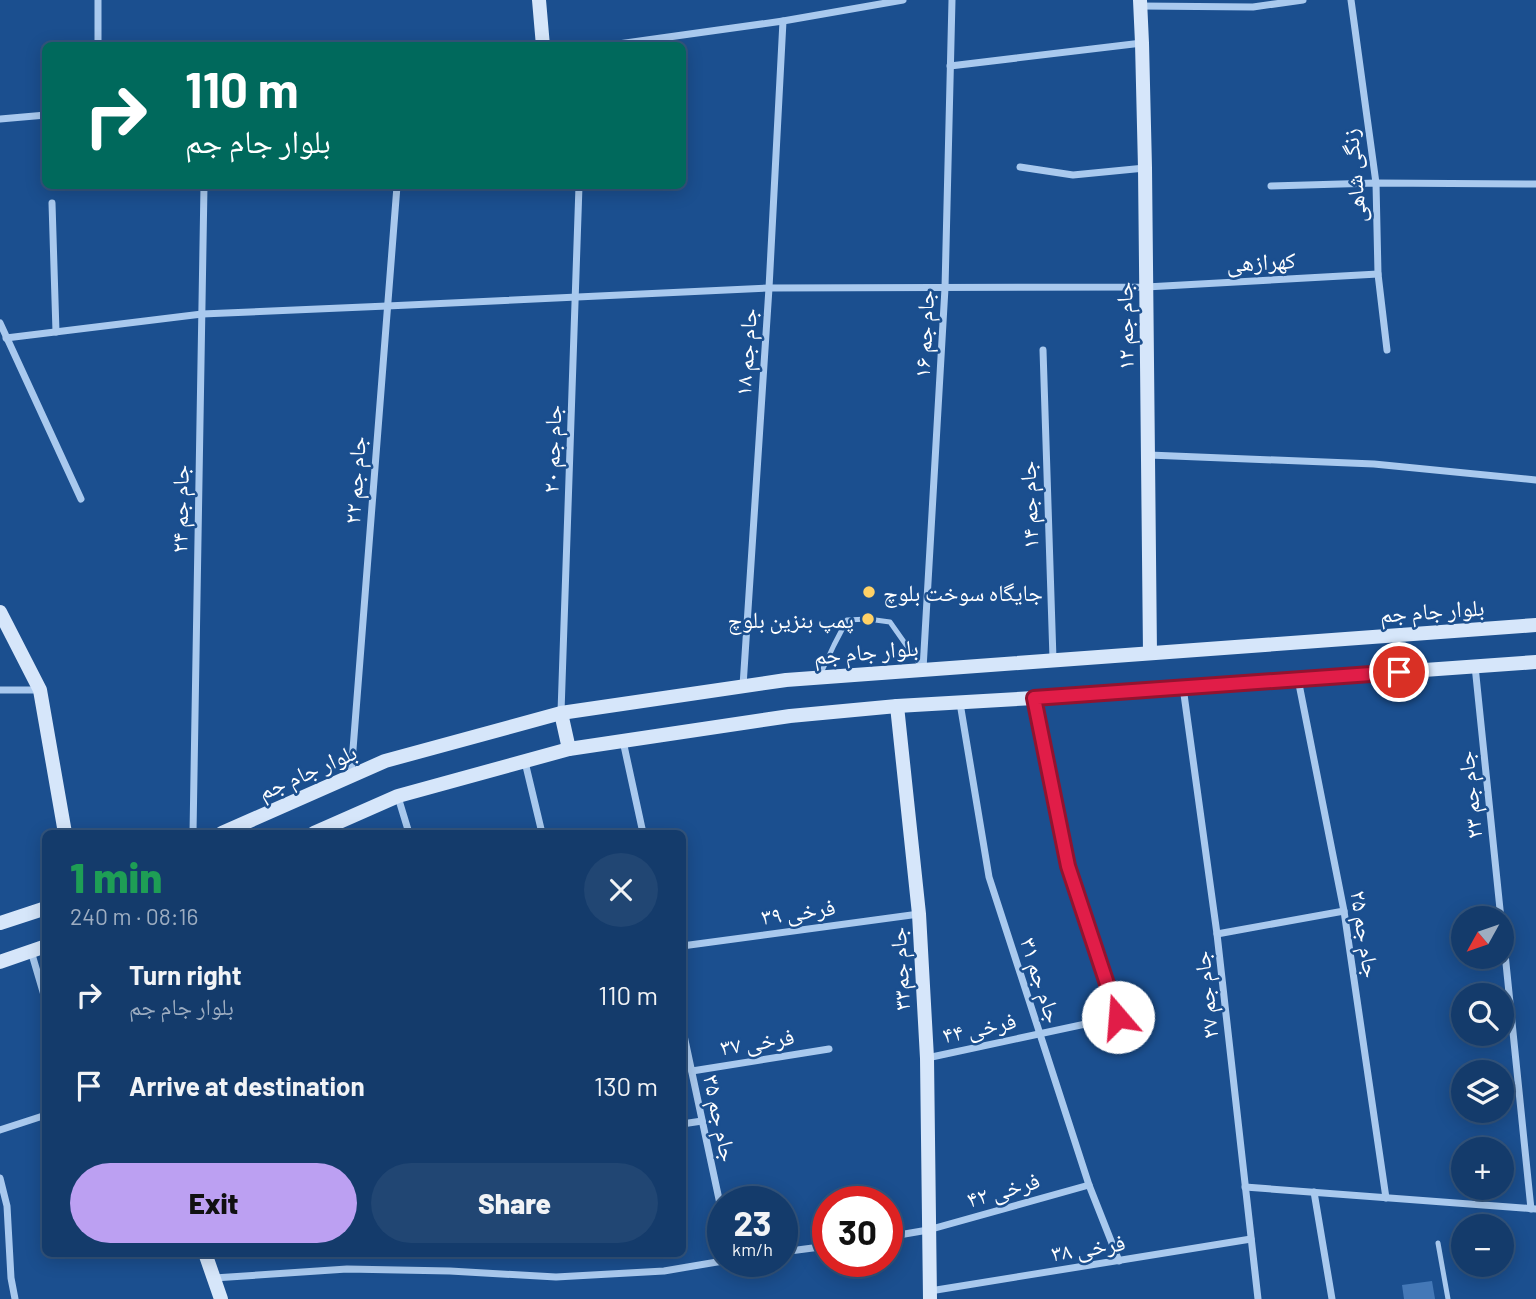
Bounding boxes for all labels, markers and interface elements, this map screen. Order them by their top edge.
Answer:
text: 110 m [185,59,299,118]
icon: right [70,70,161,161]
text: بلوار جام جم [185,121,331,159]
street label: زنگی شاهی [1335,128,1372,224]
street label: کهرازهی [1226,245,1297,278]
street label: جام جم ۱۲ [1109,282,1142,370]
street label: جام جم ۱۶ [907,289,942,379]
street label: جام جم ۱۸ [728,307,765,397]
street label: جام جم ۲۰ [535,404,570,494]
street label: جام جم ۲۲ [337,435,374,525]
street label: جام جم ۱۴ [1012,460,1047,550]
street label: جام جم ۲۴ [164,465,197,553]
place label: جایگاه سوخت بلوچ [883,578,1043,608]
marker: جایگاه سوخت بلوچ [861,584,877,600]
street label: بلوار جام جم [1379,592,1485,631]
place label: پمپ بنزین بلوچ [728,605,854,635]
marker: پمپ بنزین بلوچ [860,611,876,627]
street label: بلوار جام جم [813,632,920,673]
pin [1369,642,1429,702]
icon: arrive [1380,653,1418,691]
street label: بلوار جام جم [253,737,362,808]
street label: جام جم ۲۳ [1450,749,1491,840]
text: 1 min [70,851,162,901]
button: close [584,853,658,927]
street label: جام جم ۲۵ [1342,888,1387,980]
street label: فرخی ۳۹ [759,892,837,931]
text: 240 m · 08:16 [70,902,198,930]
north arrow [1451,906,1514,970]
map controls [1451,906,1514,1277]
street label: جام جم۳۳ [883,926,918,1012]
street label: جام جم ۳۱ [1012,934,1069,1027]
street label: جام جم ۲۷ [1186,949,1227,1040]
text: Turn right [129,959,242,990]
icon: right [70,976,108,1014]
text: 110 m [598,979,658,1010]
position arrow [1081,980,1155,1054]
button: search [1451,983,1514,1046]
text: بلوار جام جم [129,992,234,1020]
street label: فرخی ۴۴ [940,1006,1019,1049]
street label: فرخی ۳۷ [718,1021,796,1062]
button: layers [1451,1060,1514,1123]
icon: arrive [70,1067,108,1105]
text: Arrive at destination [129,1070,365,1101]
text: 130 m [594,1070,658,1101]
street label: جام جم ۳۵ [695,1072,744,1165]
button: + [1451,1137,1514,1200]
button: Exit [70,1163,357,1243]
button: Share [371,1163,658,1243]
street label: فرخی ۴۲ [963,1165,1043,1214]
speed limit sign: 30 [812,1186,903,1277]
text: 23 [733,1201,772,1243]
button: − [1451,1214,1514,1277]
street label: فرخی ۳۸ [1049,1227,1127,1268]
text: km/h [732,1238,773,1260]

